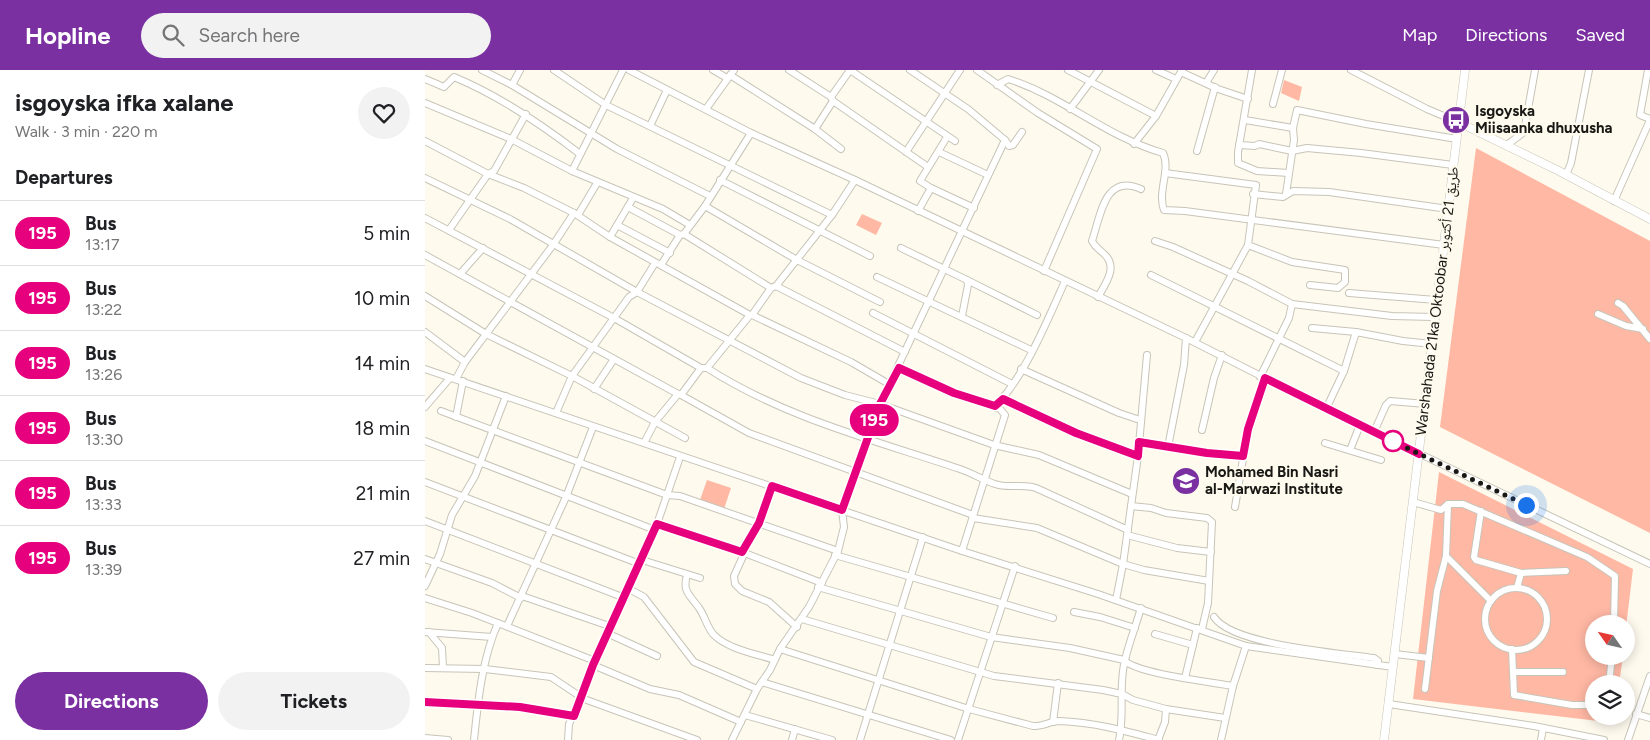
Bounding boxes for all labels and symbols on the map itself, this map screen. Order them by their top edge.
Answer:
place label: Isgoyska Miisaanka dhuxusha [1475,102,1613,137]
bus stop icon: Isgoyska Miisaanka dhuxusha [1441,105,1471,135]
street label: Warshahada 21ka Oktoobar طريق 21 أكتوبر [1412,165,1463,437]
line badge: 195 [845,404,903,436]
unlabelled marker [1382,430,1404,452]
place label: Mohamed Bin Nasri al-Marwazi Institute [1205,463,1344,498]
school or university icon: Mohamed Bin Nasri al-Marwazi Institute [1171,466,1201,496]
your location [1514,493,1539,518]
north arrow [1585,615,1635,665]

